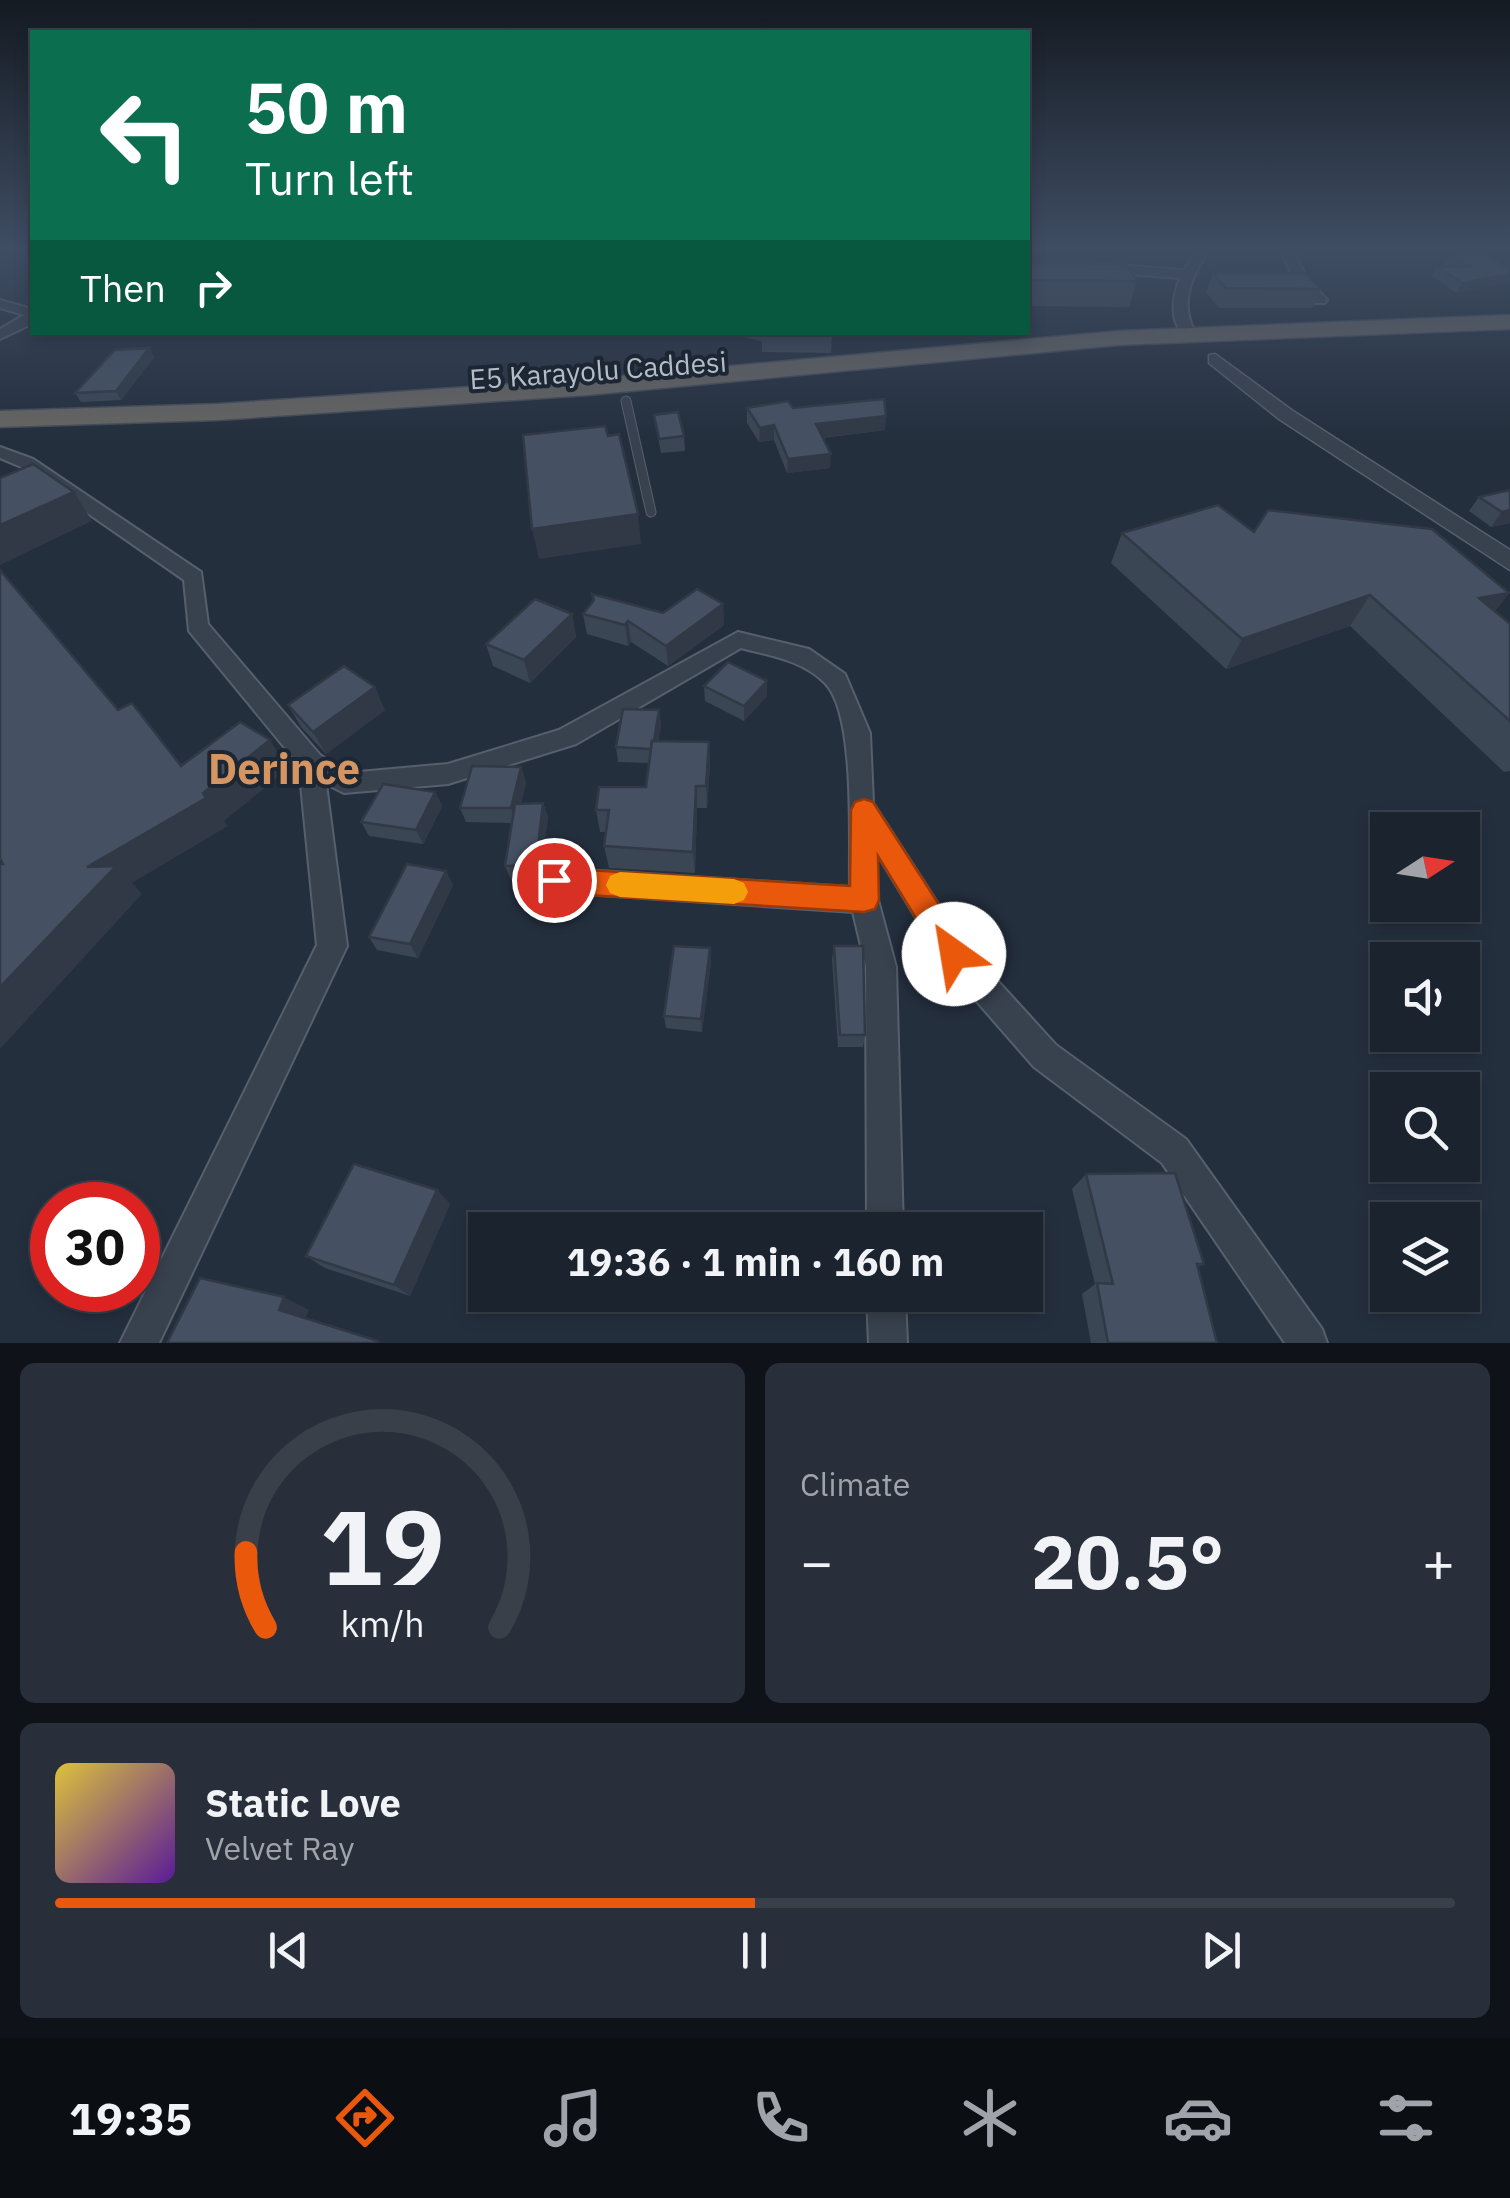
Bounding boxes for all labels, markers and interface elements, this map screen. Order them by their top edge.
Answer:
text: 50 m [245,61,408,152]
icon: left [80,70,210,200]
text: Turn left [245,149,414,207]
icon: right [186,260,241,315]
text: Then [80,263,166,312]
street label: E5 Karayolu Caddesi [468,343,728,397]
district label: Derince [208,741,360,796]
north arrow [1370,812,1480,922]
map controls [1370,812,1480,1312]
pin [512,838,597,923]
icon: arrive [527,853,582,908]
position arrow [902,902,1006,1006]
button: sound [1370,942,1480,1052]
button: search [1370,1072,1480,1182]
speed limit sign: 30 [30,1182,160,1312]
button: layers [1370,1202,1480,1312]
text: 19:36 · 1 min · 160 m [567,1237,944,1286]
text: Climate [800,1463,910,1505]
text: 19 [320,1478,445,1614]
text: 20.5° [1031,1512,1224,1610]
text: − [800,1526,833,1597]
text: + [1422,1526,1455,1597]
text: km/h [340,1600,425,1647]
text: Static Love [205,1778,401,1827]
text: Velvet Ray [205,1827,354,1869]
icon: previous [261,1923,316,1978]
icon: pause [727,1923,782,1978]
icon: next [1194,1923,1249,1978]
icon: directions [330,2083,400,2153]
icon: music [538,2083,608,2153]
icon: phone [746,2083,816,2153]
icon: climate [955,2083,1025,2153]
icon: car [1163,2083,1233,2153]
icon: filters [1371,2083,1441,2153]
text: 19:35 [69,2089,192,2147]

